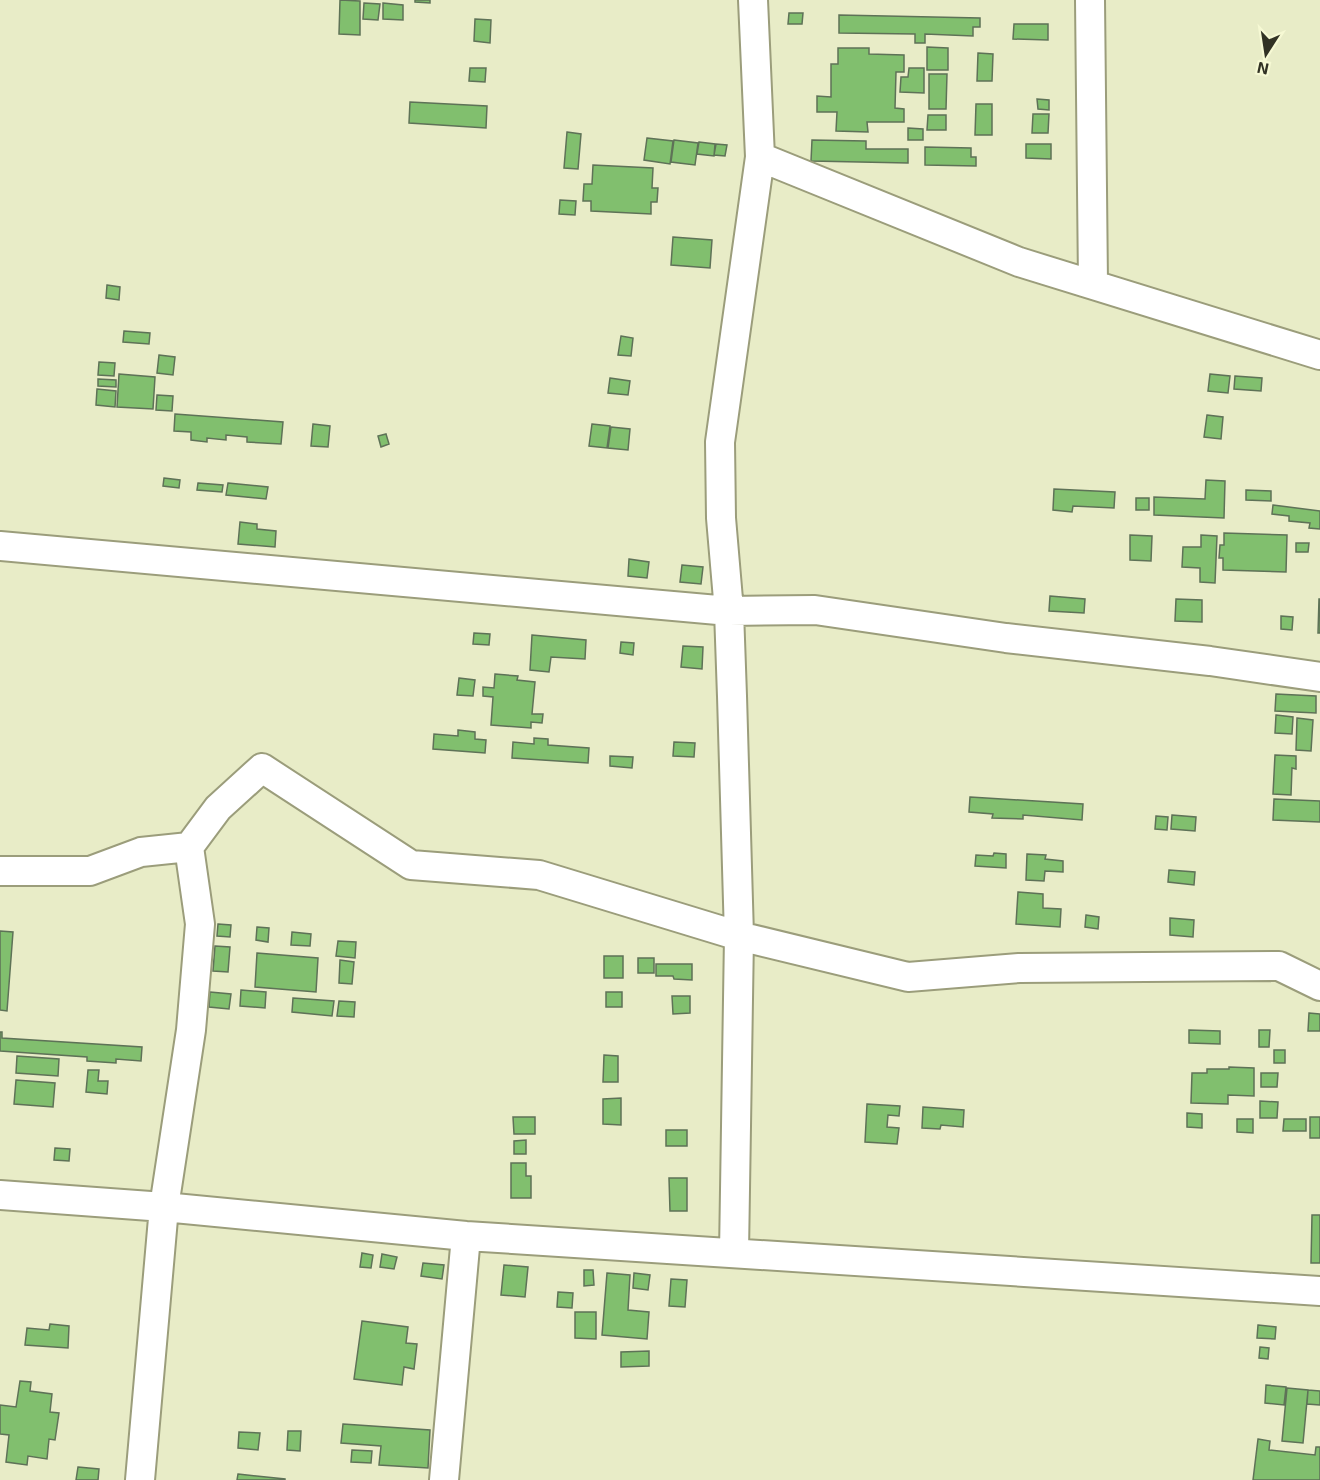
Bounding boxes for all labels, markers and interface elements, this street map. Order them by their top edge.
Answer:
north arrow [1236,24,1296,84]
text: N [1255,59,1270,80]

